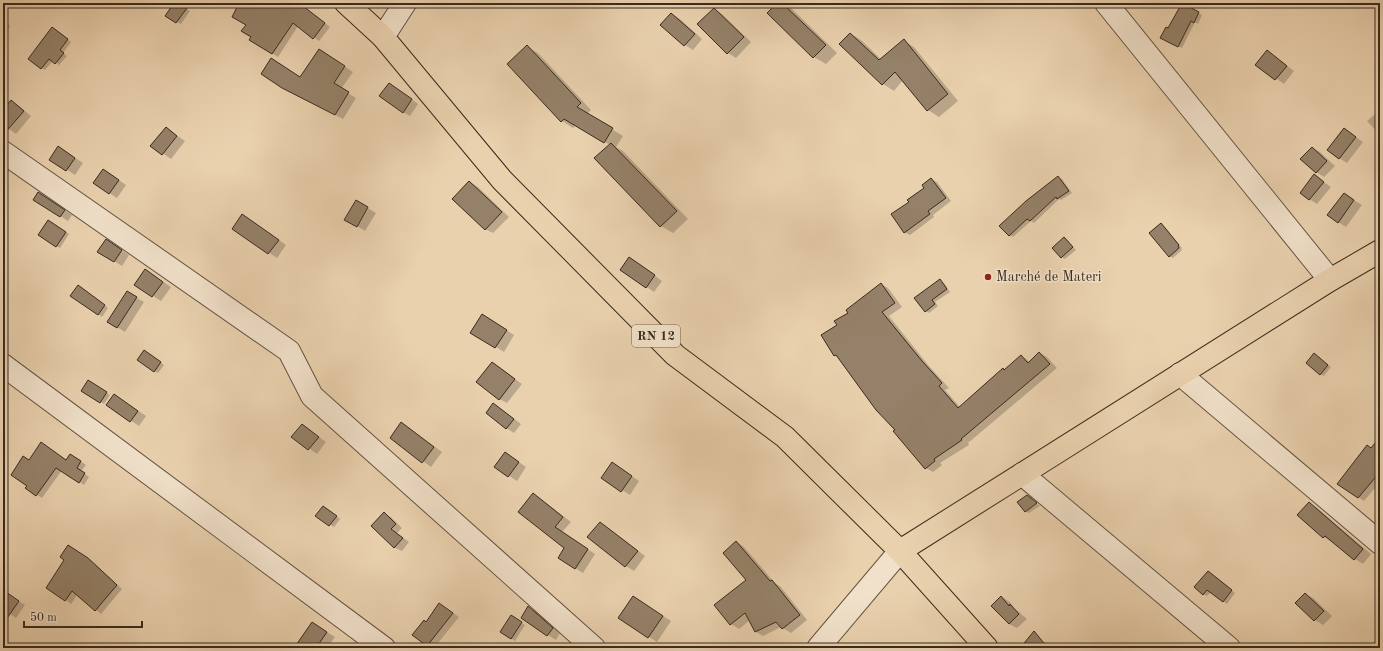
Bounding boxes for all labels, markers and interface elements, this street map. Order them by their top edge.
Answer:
place label: Marché de Materi [996,270,1102,284]
marker: Marché de Materi [983,272,993,282]
road number: RN 12 [632,325,680,347]
scale bar [24,603,142,629]
text: 50 m [30,611,57,624]

